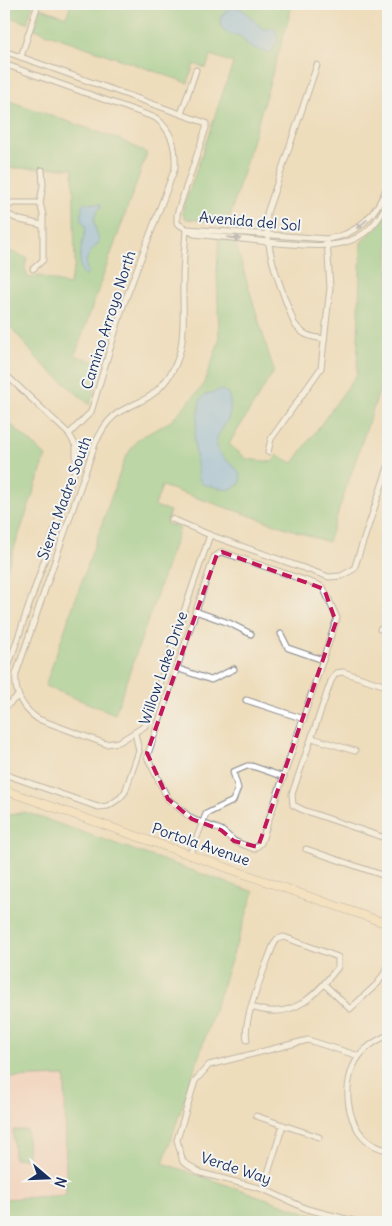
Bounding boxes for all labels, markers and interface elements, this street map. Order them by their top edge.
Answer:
street label: Avenida del Sol [198,207,302,235]
one-way arrow [356,219,369,230]
one-way arrow [226,234,242,242]
street label: Camino Arroyo North [77,248,139,392]
street label: Sierra Madre South [33,433,95,562]
street label: Willow Lake Drive [135,609,191,727]
street label: Portola Avenue [149,818,253,870]
street label: Verde Way [198,1148,274,1188]
north arrow [22,1154,72,1204]
text: N [50,1175,70,1190]

